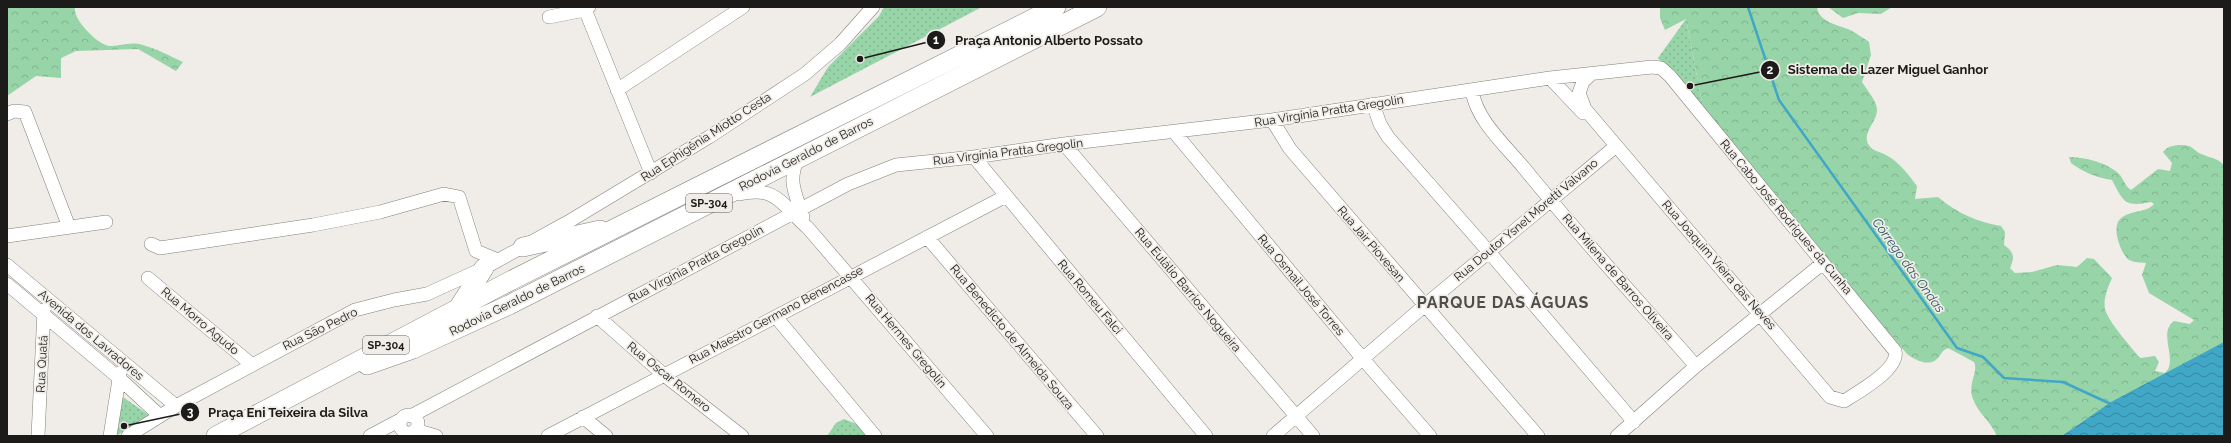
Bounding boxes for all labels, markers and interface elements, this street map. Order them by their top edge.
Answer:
callout: Praça Antonio Alberto Possato [926,28,1151,53]
text: 1 [933,33,939,47]
text: Praça Antonio Alberto Possato [955,33,1143,48]
callout: Sistema de Lazer Miguel Ganhor [1760,57,1997,82]
text: Sistema de Lazer Miguel Ganhor [1788,62,1988,77]
text: 2 [1767,63,1774,77]
street label: Rua Ephigênia Miotto Cesta [638,90,774,184]
street label: Rua Virgínia Pratta Gregolin [1253,92,1405,130]
street label: Rodovia Geraldo de Barros [737,114,875,194]
street label: Rua Virgínia Pratta Gregolin [932,136,1084,168]
street label: Rua Cabo José Rodrigues da Cunha [1717,137,1855,297]
street label: Rua Doutor Ysnel Moretti Valvano [1451,156,1601,284]
road number: SP-304 [686,194,732,212]
street label: Rua Joaquim Vieira das Neves [1659,198,1779,333]
street label: Rua Jair Piovesan [1334,203,1408,285]
street label: Rua Milena de Barros Oliveira [1559,211,1677,343]
water label: Córrego das Ondas [1869,215,1948,315]
street label: Rua Virgínia Pratta Gregolin [626,222,766,306]
street label: Rua Eulálio Barrios Nogueira [1132,225,1244,355]
street label: Rua Osmail José Torres [1255,232,1348,339]
street label: Rua Romeu Falci [1055,257,1125,337]
street label: Rodovia Geraldo de Barros [447,261,587,339]
street label: Rua Benedicto de Almeida Souza [947,262,1077,412]
street label: Rua Maestro Germano Benencasse [687,263,865,367]
street label: Rua Morro Agudo [158,284,242,358]
street label: Avenida dos Lavradores [36,287,147,383]
street label: Rua Hermes Gregolin [863,291,949,391]
district label: PARQUE DAS ÁGUAS [1417,292,1589,312]
street label: Rua São Pedro [280,305,360,353]
street label: Rua Quatá [34,335,50,393]
road number: SP-304 [363,336,409,354]
street label: Rua Oscar Romero [624,339,714,415]
callout: Praça Eni Teixeira da Silva [180,400,376,425]
text: 3 [187,405,194,419]
text: Praça Eni Teixeira da Silva [208,405,368,420]

